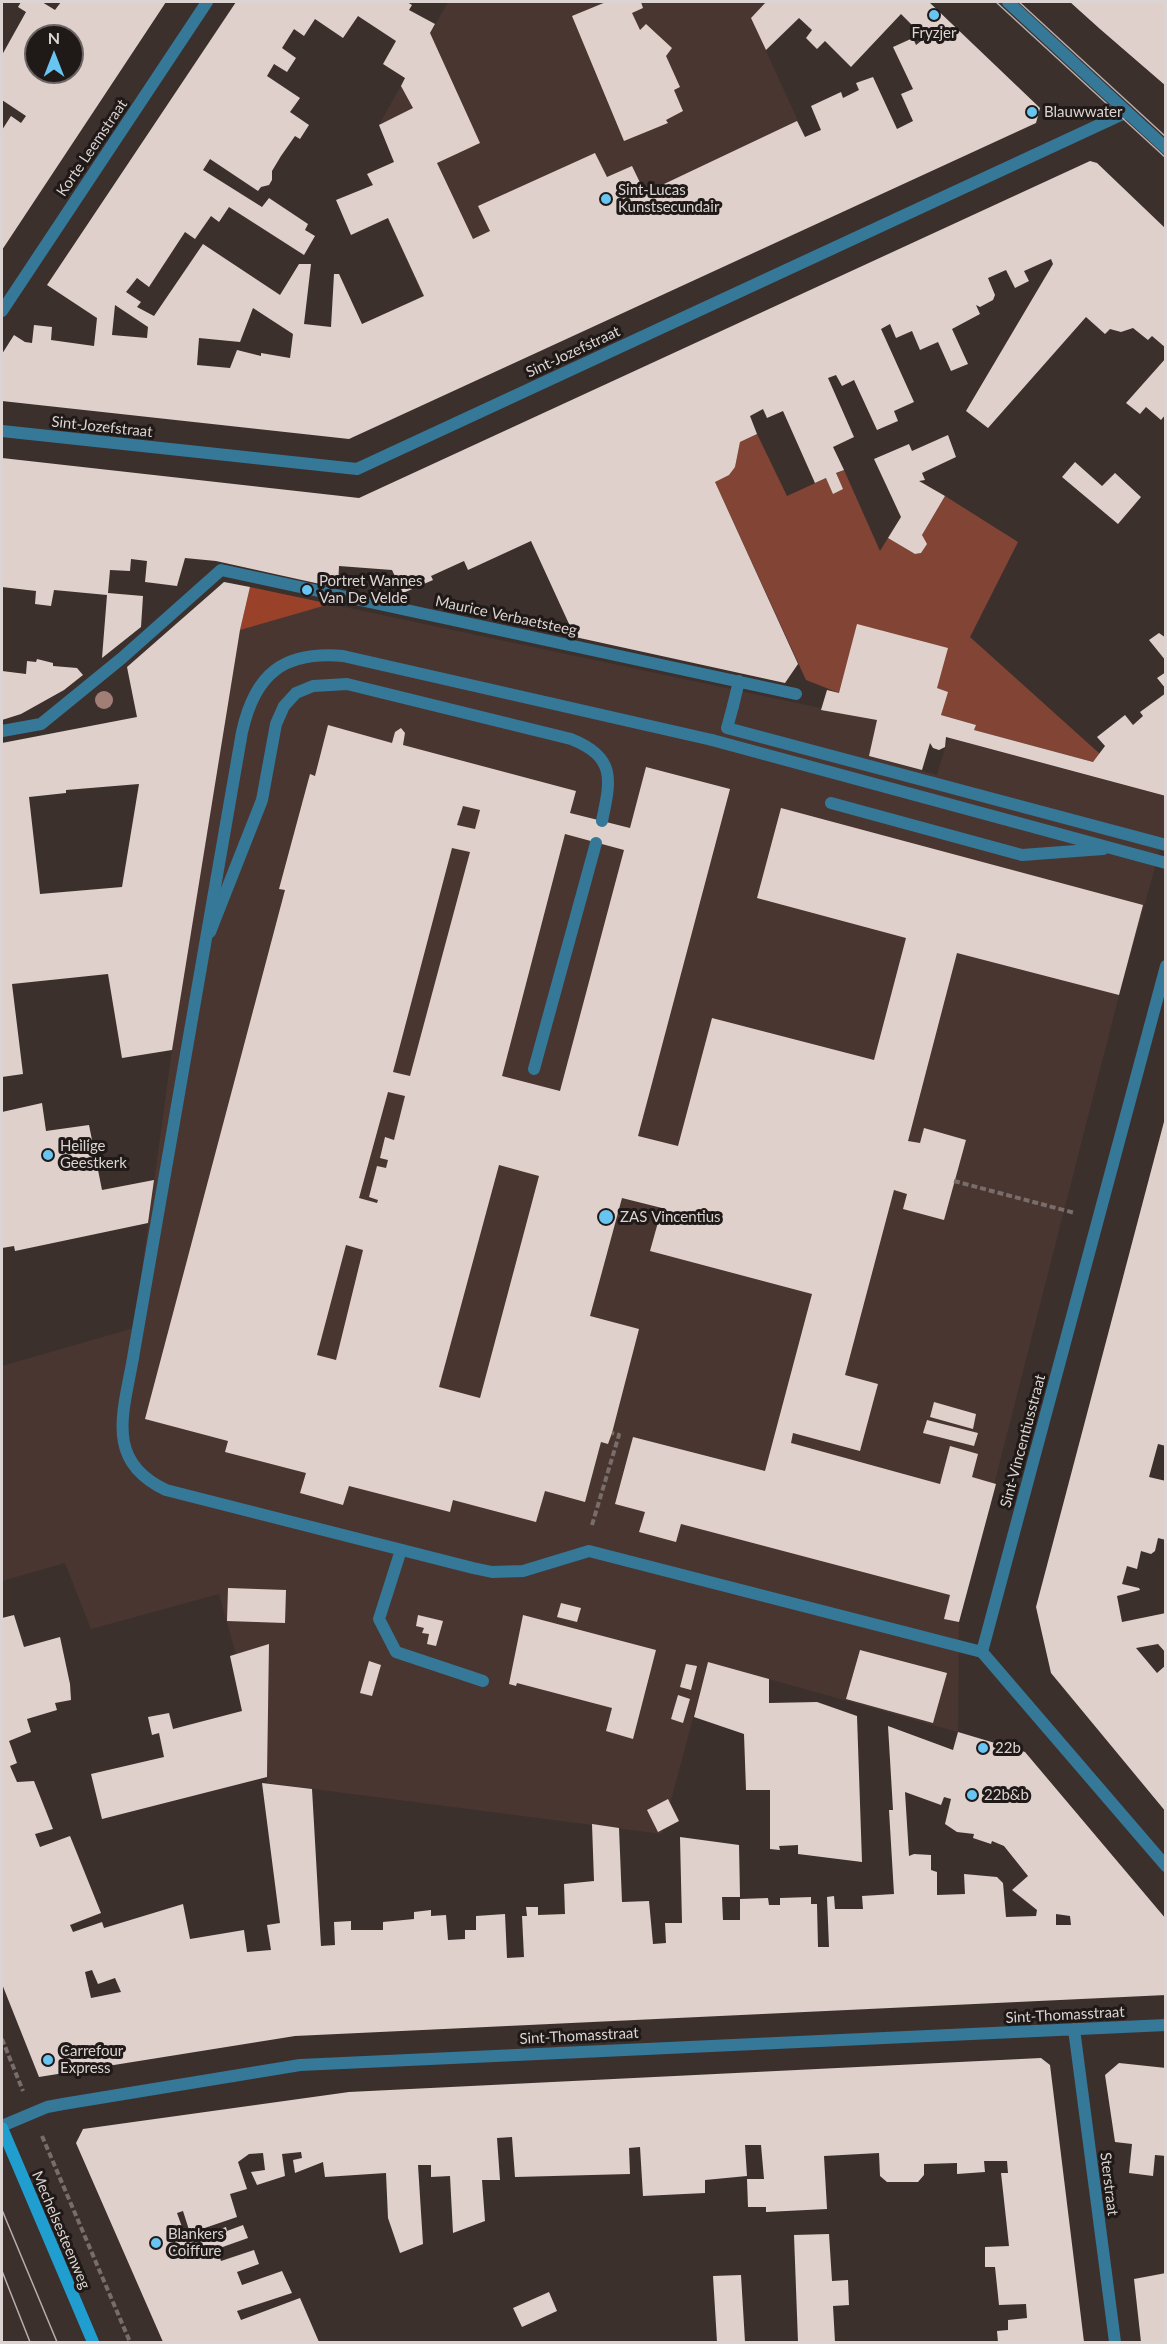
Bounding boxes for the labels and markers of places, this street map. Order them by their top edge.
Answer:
marker: Fryzjer [927,8,941,22]
place label: Fryzjer [912,24,956,42]
place label: Blauwwater [1044,103,1122,121]
marker: Blauwwater [1025,105,1039,119]
place label: Sint-Lucas Kunstsecundair [618,181,719,216]
marker: Sint-Lucas Kunstsecundair [599,192,613,206]
place label: Portret Wannes Van De Velde [319,572,422,607]
marker: Portret Wannes Van De Velde [300,583,314,597]
place label: Heilige Geestkerk [60,1137,127,1172]
marker: Heilige Geestkerk [41,1148,55,1162]
marker: ZAS Vincentius [597,1208,615,1226]
place label: ZAS Vincentius [620,1208,721,1226]
place label: 22b [995,1739,1021,1757]
marker: 22b [976,1741,990,1755]
place label: 22b&b [984,1786,1029,1804]
marker: 22b&b [965,1788,979,1802]
place label: Carrefour Express [60,2042,123,2077]
marker: Carrefour Express [41,2053,55,2067]
place label: Blankers Coiffure [168,2225,224,2260]
marker: Blankers Coiffure [149,2236,163,2250]

